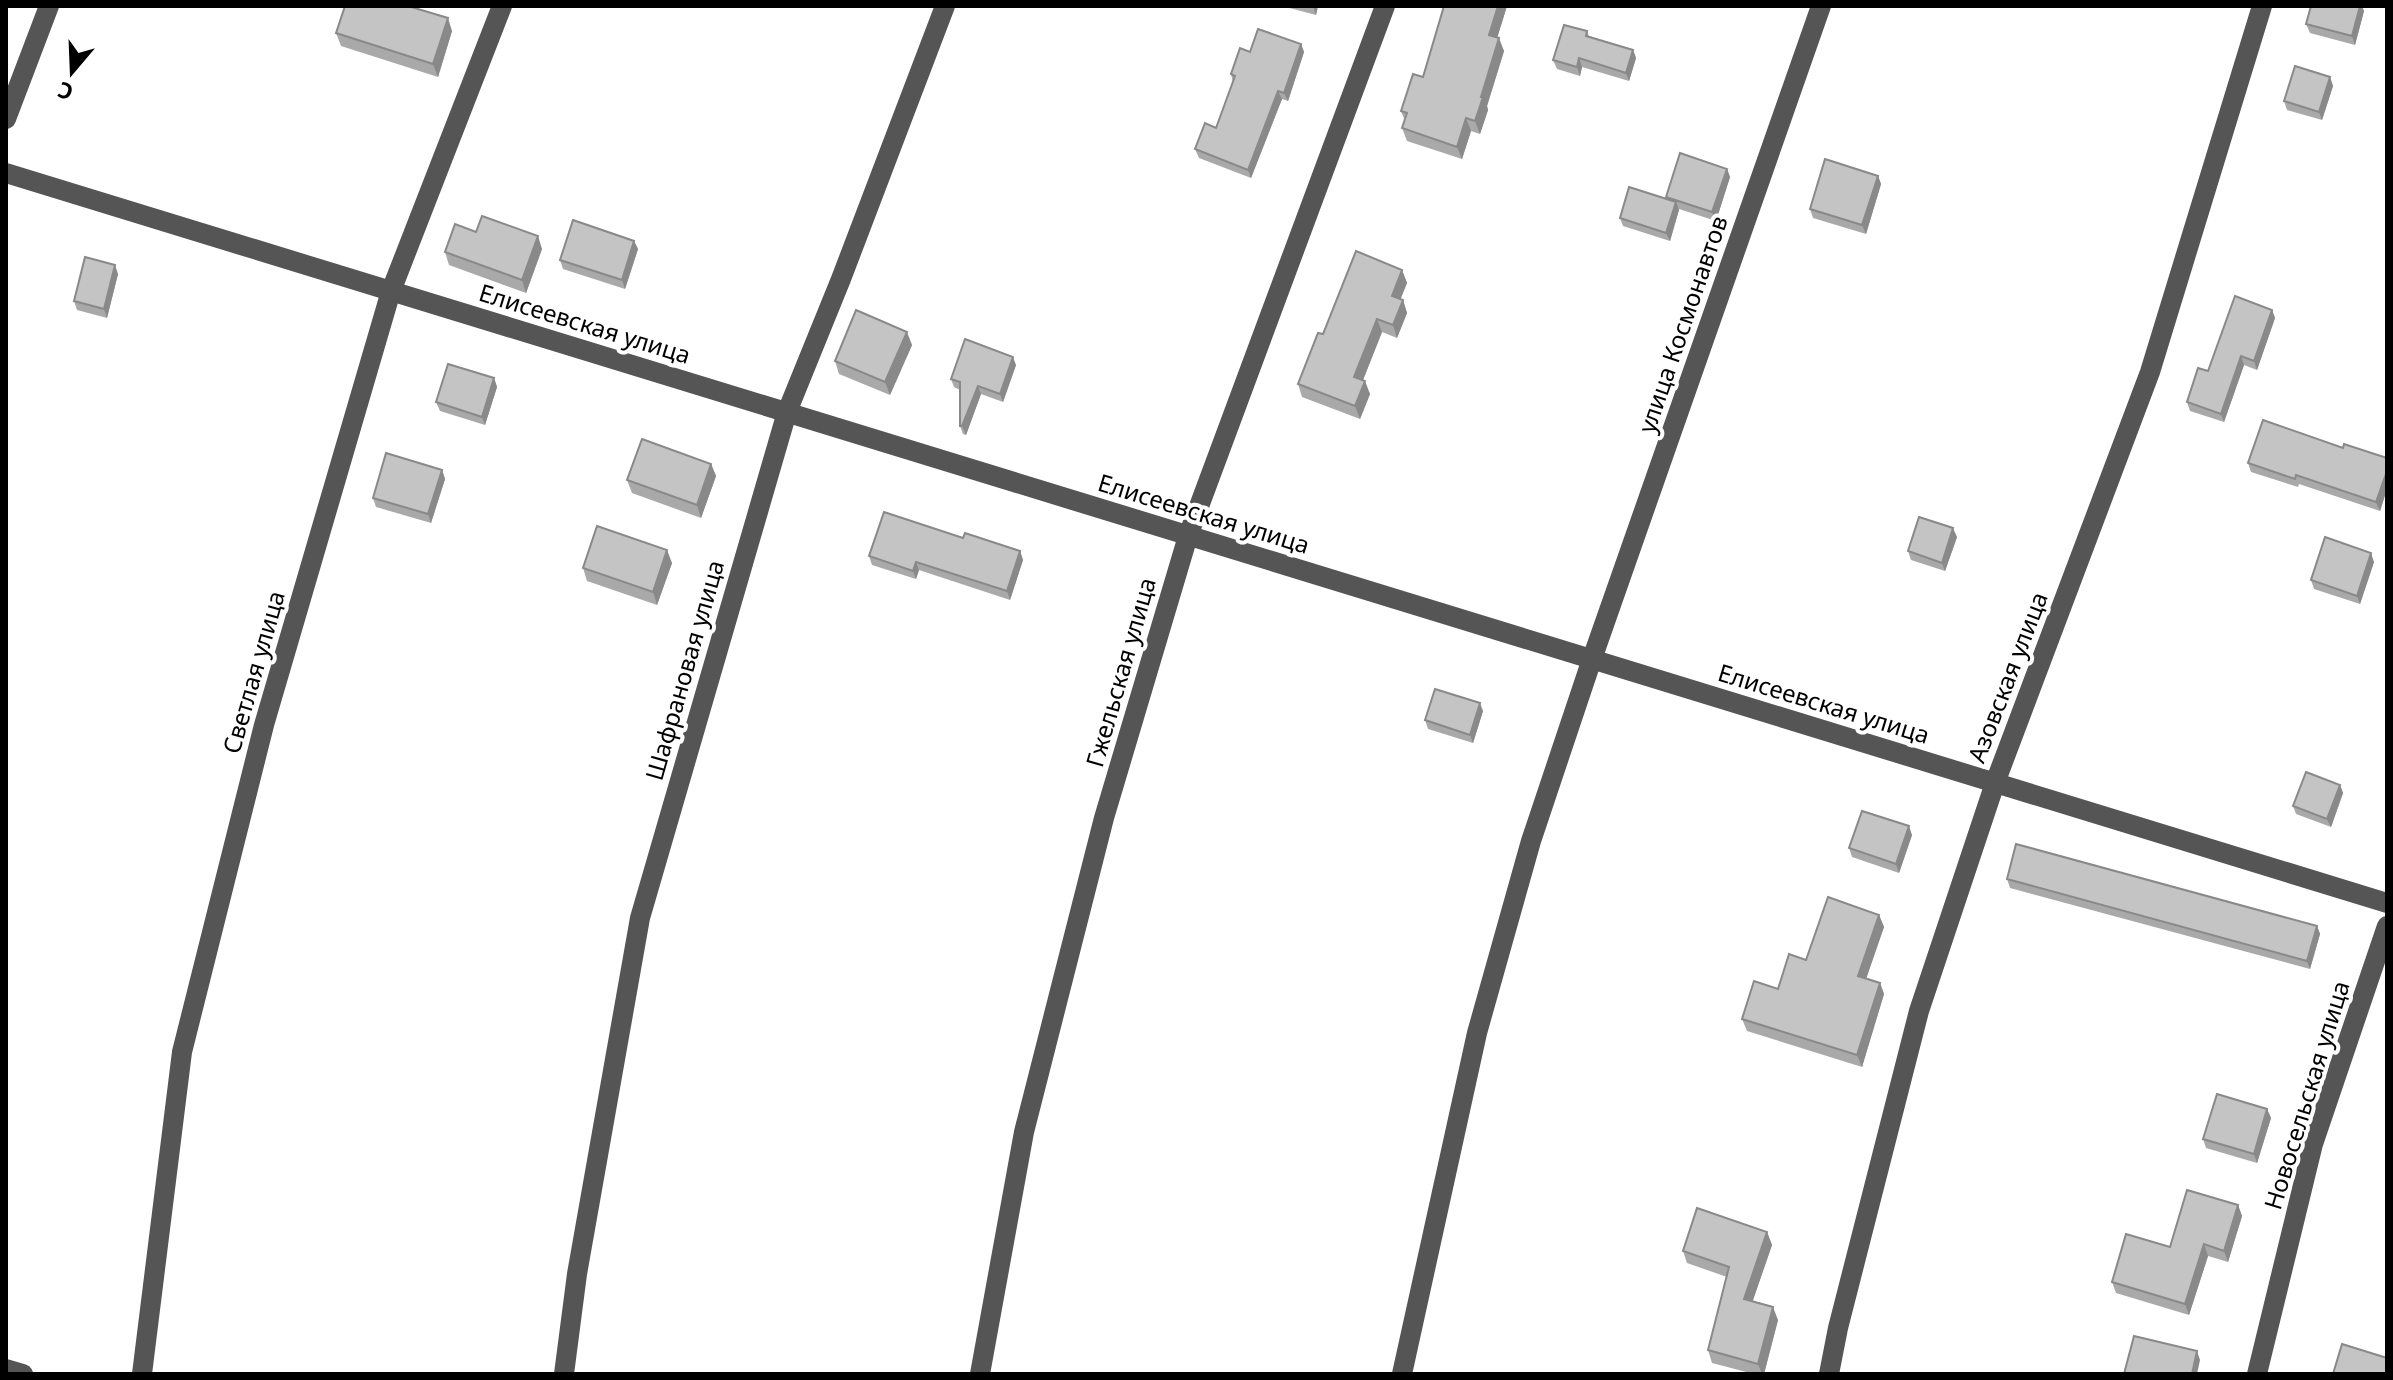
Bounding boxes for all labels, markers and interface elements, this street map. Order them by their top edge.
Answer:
north arrow [32,32,112,112]
text: С [54,75,77,108]
street label: улица Космонавтов [1629,211,1735,437]
street label: Елисеевская улица [475,275,695,371]
street label: Елисеевская улица [1094,465,1314,561]
street label: Шафрановая улица [637,556,731,784]
street label: Гжельская улица [1077,573,1163,771]
street label: Светлая улица [214,587,292,757]
street label: Азовская улица [1959,587,2055,767]
street label: Елисеевская улица [1714,655,1934,751]
street label: Новосельская улица [2256,977,2356,1213]

